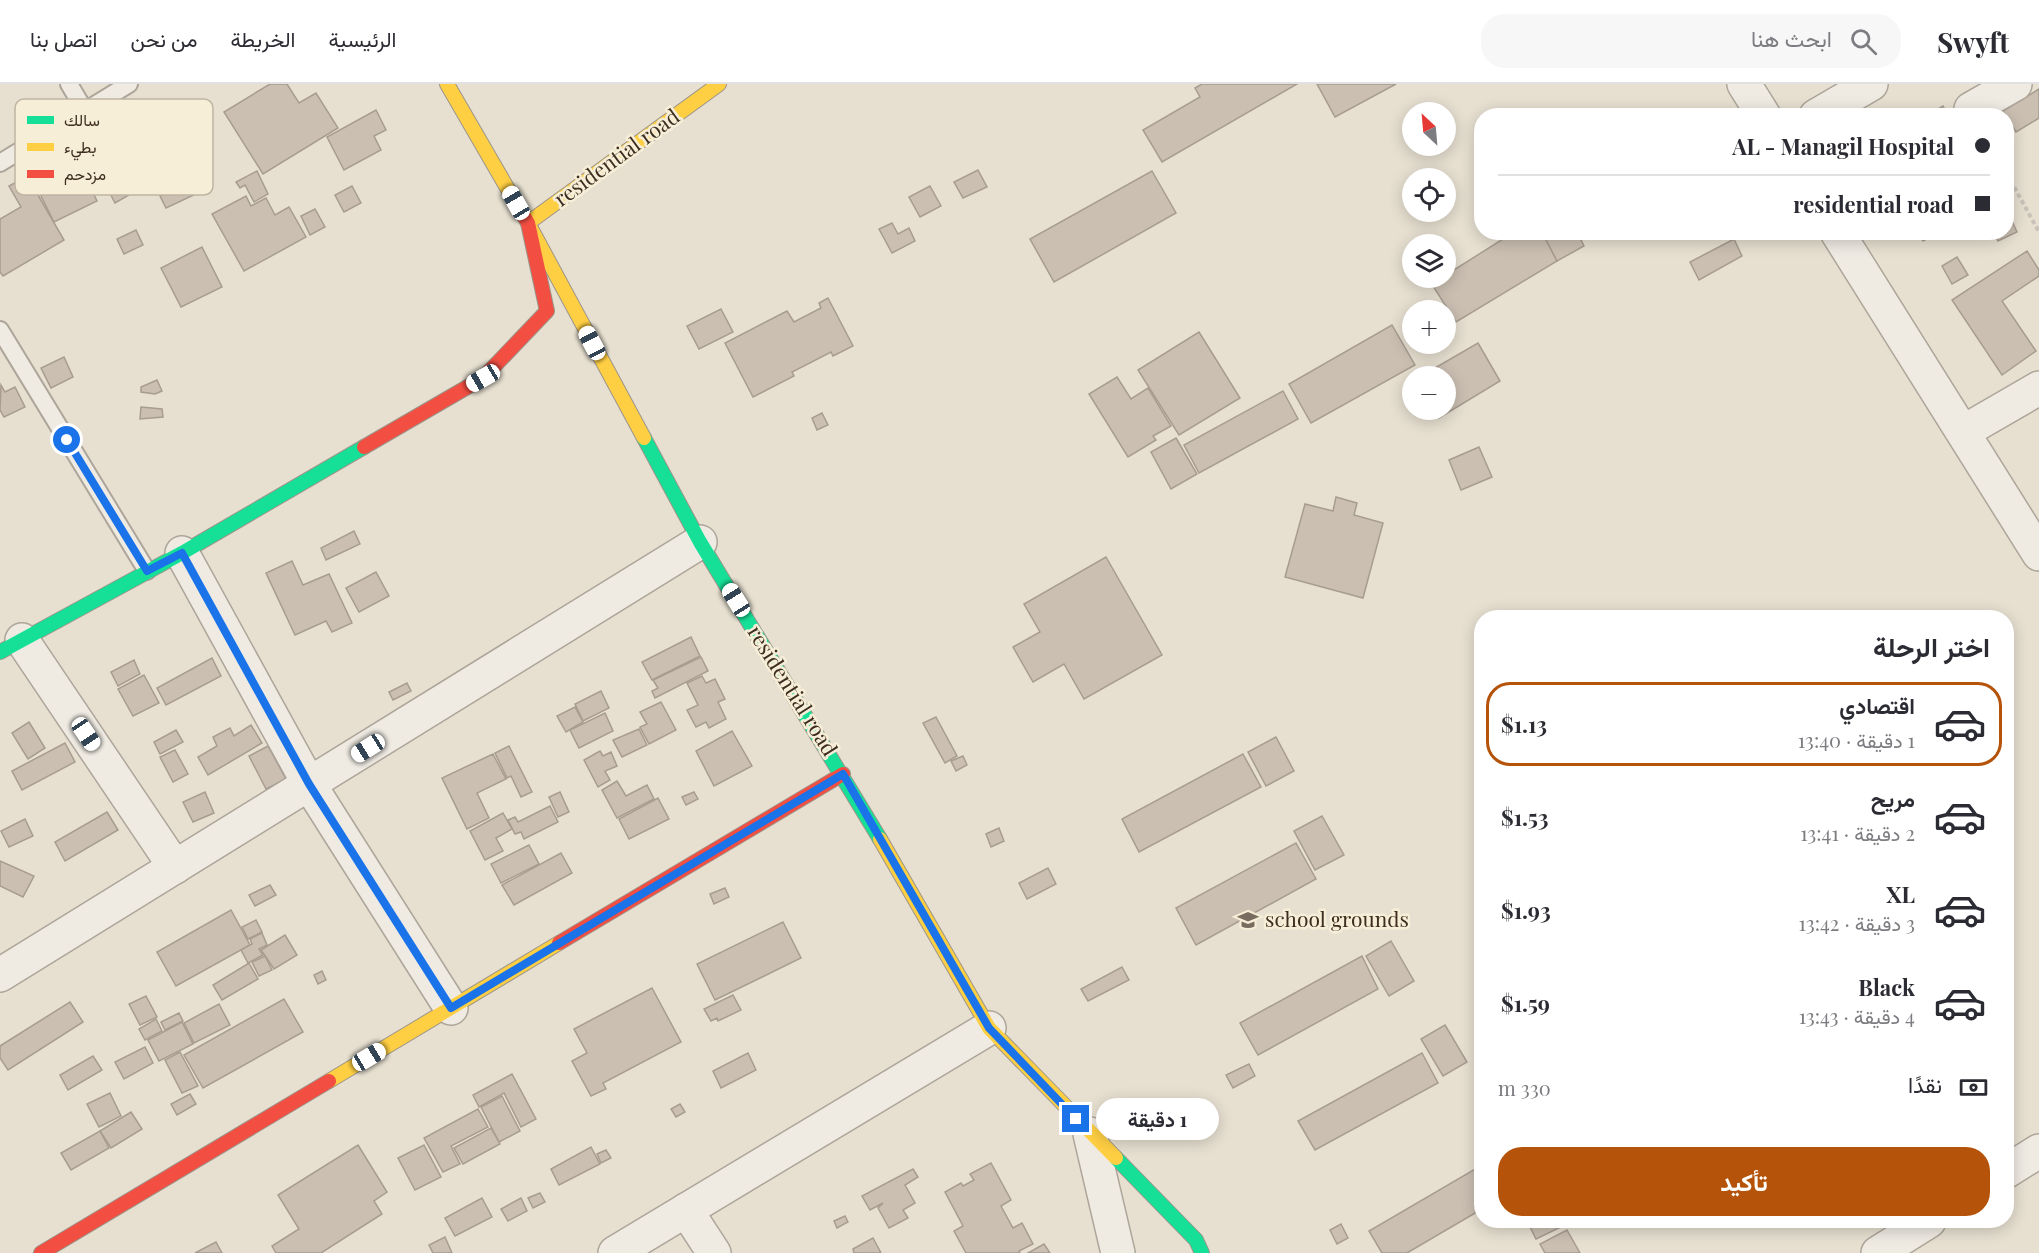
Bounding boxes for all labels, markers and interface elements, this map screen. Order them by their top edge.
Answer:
search box [1481,14,1901,68]
text: ابحث هنا [1751,23,1832,53]
text: Swyft [1937,23,2009,60]
text: اتصل بنا [30,24,97,52]
text: من نحن [130,24,197,52]
text: الخريطة [230,24,295,52]
text: الرئيسية [328,24,396,52]
icon: search [1847,25,1880,58]
legend [15,99,213,195]
street label: residential road [547,101,684,211]
north arrow [1402,102,1456,156]
map controls [1402,102,1456,420]
text: سالك [64,109,100,130]
text: AL - Managil Hospital [1732,131,1954,161]
text: بطيء [64,136,96,161]
text: مزدحم [64,163,106,185]
button: locate [1402,168,1456,222]
car [499,183,533,223]
text: residential road [1793,189,1954,219]
button: layers [1402,234,1456,288]
button: + [1402,300,1456,354]
car [576,323,608,363]
car [463,361,503,395]
button: − [1402,366,1456,420]
route start [53,426,80,453]
car [719,580,753,620]
street label: residential road [742,619,845,760]
text: اختر الرحلة [1873,628,1990,664]
text: اقتصادي [1839,690,1915,720]
icon: car [1933,697,1987,751]
text: $1.13 [1501,709,1547,739]
car [68,714,104,754]
text: 1 دقيقة · 13:40 [1798,726,1915,753]
car [348,731,388,765]
text: مريح [1871,783,1915,813]
icon: car [1933,790,1987,844]
text: $1.53 [1501,802,1549,832]
text: 2 دقيقة · 13:41 [1800,819,1915,846]
text: XL [1886,879,1915,909]
icon: car [1933,883,1987,937]
text: $1.93 [1501,895,1551,925]
place label: school grounds [1265,904,1409,932]
school or university icon: school grounds [1236,908,1260,932]
text: 3 دقيقة · 13:42 [1799,909,1915,936]
text: Black [1858,972,1915,1002]
icon: car [1933,976,1987,1030]
text: $1.59 [1501,988,1550,1018]
text: 4 دقيقة · 13:43 [1799,1002,1915,1029]
car [349,1040,389,1074]
text: نقدًا [1908,1069,1942,1099]
icon: cash [1957,1071,1990,1104]
text: 330 m [1498,1074,1551,1101]
callout: 1 دقيقة [1097,1098,1220,1140]
route end [1062,1105,1089,1132]
text: 1 دقيقة [1128,1105,1187,1132]
button: تأكيد [1498,1147,1990,1216]

